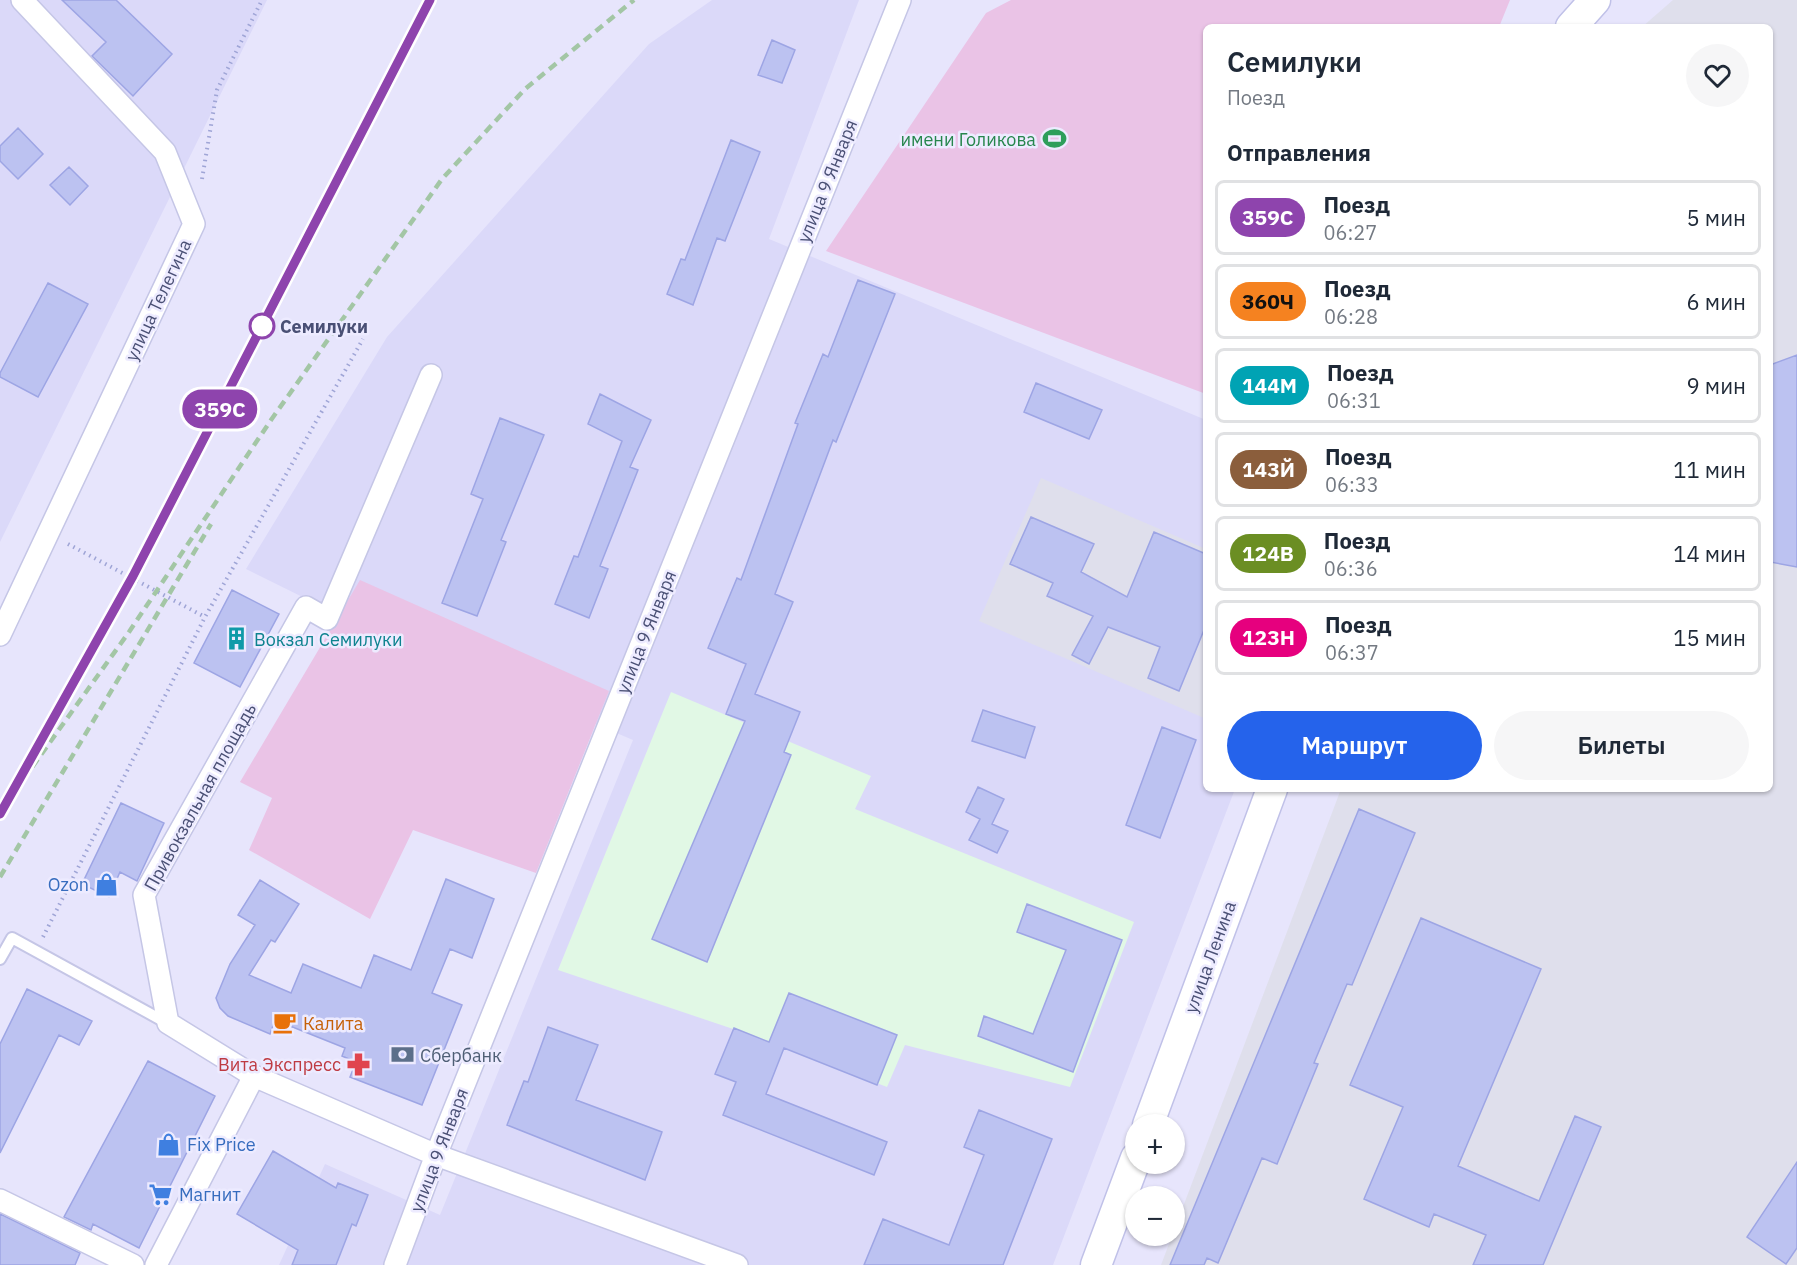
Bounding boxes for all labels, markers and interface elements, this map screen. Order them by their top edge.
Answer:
text: Семилуки [1227,43,1362,80]
button: heart [1686,44,1749,107]
text: Поезд [1227,84,1285,111]
street label: улица 9 Января [792,116,862,246]
sports icon: имени Голикова [1041,126,1067,152]
place label: имени Голикова [900,128,1036,151]
text: Отправления [1227,138,1371,167]
text: Поезд [1323,190,1390,219]
text: 359С [1242,203,1293,231]
text: 5 мин [1686,203,1746,232]
text: 06:27 [1323,219,1377,246]
street label: улица Телегина [120,235,196,365]
text: Поезд [1324,274,1391,303]
text: 360Ч [1242,287,1294,315]
text: 6 мин [1686,287,1746,316]
text: 06:28 [1324,303,1378,330]
marker: Семилуки [249,313,275,339]
place label: Семилуки [280,315,368,338]
text: Поезд [1327,358,1394,387]
text: 144М [1242,371,1297,399]
text: 9 мин [1686,371,1746,400]
text: 06:31 [1327,387,1381,414]
line badge: 359С [178,390,262,428]
text: 359С [194,395,246,423]
text: Поезд [1325,442,1392,471]
text: 143Й [1242,455,1295,483]
text: 11 мин [1673,455,1746,484]
text: 06:33 [1325,471,1379,498]
text: Поезд [1324,526,1390,555]
text: 124В [1242,539,1294,567]
text: 14 мин [1673,539,1746,568]
text: 06:36 [1324,555,1378,582]
street label: улица 9 Января [611,567,681,697]
text: Поезд [1325,610,1392,639]
text: 123Н [1242,623,1295,651]
text: 15 мин [1673,623,1746,652]
building icon: Вокзал Семилуки [223,626,249,652]
place label: Вокзал Семилуки [254,628,403,651]
text: 06:37 [1325,639,1379,666]
street label: Привокзальная площадь [139,699,261,895]
button: Маршрут [1227,711,1482,780]
button: Билеты [1494,711,1749,780]
shop icon: Ozon [94,871,120,897]
place label: Ozon [48,873,89,896]
street label: улица Ленина [1179,897,1241,1016]
cafe icon: Калита [272,1010,298,1036]
place label: Калита [303,1012,364,1035]
bank icon: Сбербанк [389,1042,415,1068]
place label: Сбербанк [420,1044,502,1067]
pharmacy icon: Вита Экспресс [346,1051,372,1077]
place label: Вита Экспресс [218,1053,341,1076]
street label: улица 9 Января [405,1085,473,1215]
map controls [1125,1114,1185,1246]
button: + [1125,1114,1185,1174]
shop icon: Fix Price [156,1131,182,1157]
place label: Fix Price [187,1133,256,1156]
supermarket icon: Магнит [148,1181,174,1207]
place label: Магнит [179,1183,241,1206]
button: − [1125,1186,1185,1246]

